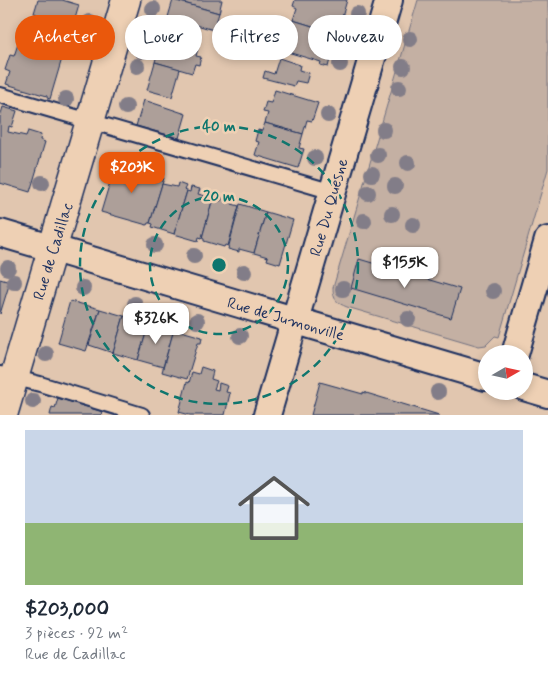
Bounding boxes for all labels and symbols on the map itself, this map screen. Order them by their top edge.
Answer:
text: 40 m [202,117,236,137]
pin: $203K [97,152,167,194]
street label: Rue Du Quesne [305,155,354,259]
text: 20 m [203,187,235,207]
street label: Rue de Cadillac [29,200,78,303]
pin: $155K [370,246,440,289]
centre of rings [210,256,228,274]
street label: Rue de Jumonville [225,293,347,346]
pin: $326K [121,302,191,345]
north arrow [478,345,532,400]

